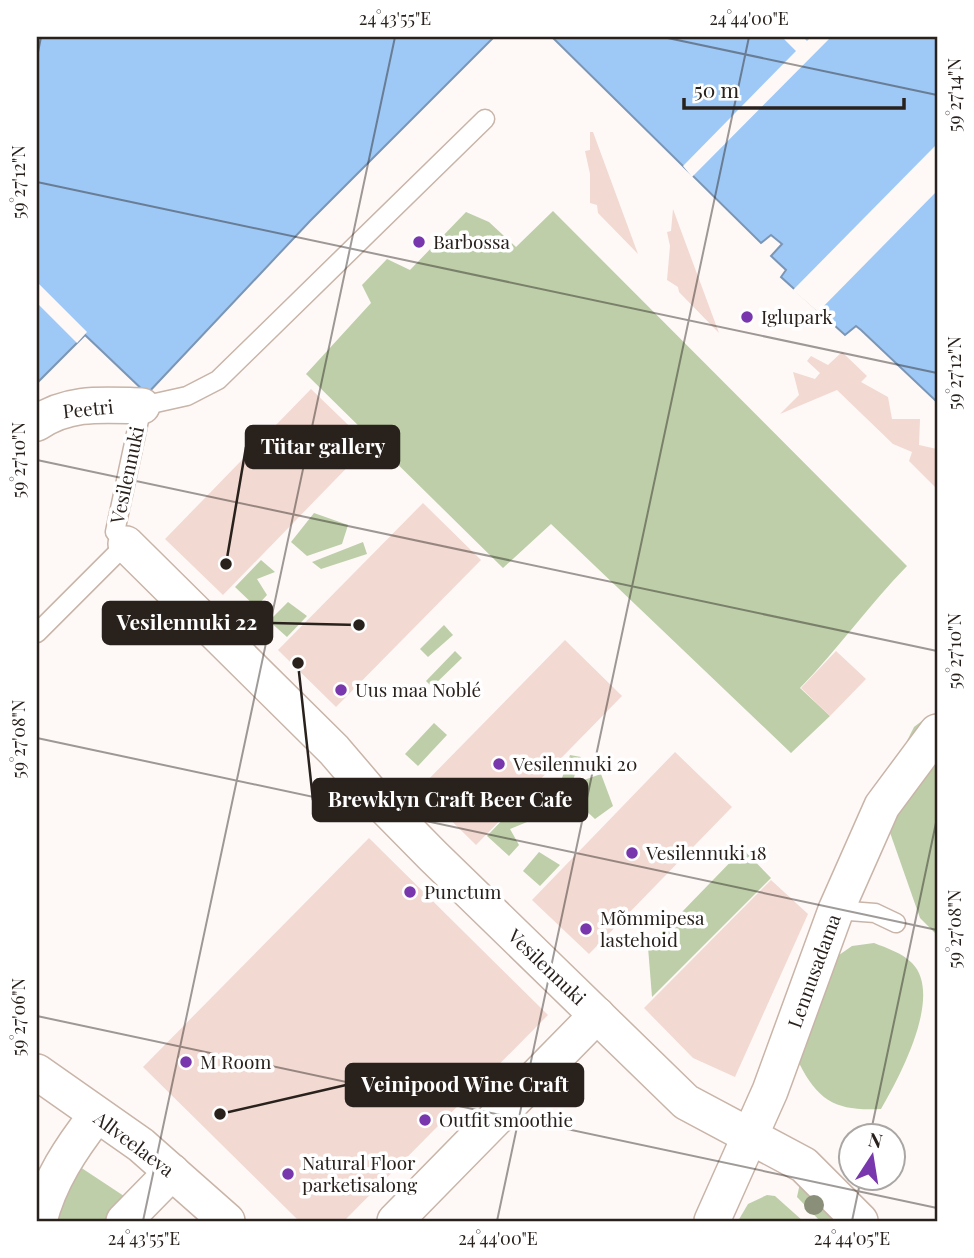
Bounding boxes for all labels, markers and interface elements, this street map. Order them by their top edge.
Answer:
text: 24°43'55"E [359,6,431,30]
text: 24°44'00"E [709,6,789,30]
text: 59°27'14"N [942,58,966,132]
scale bar [684,66,904,110]
text: 50 m [694,75,740,103]
text: 59°27'12"N [6,145,30,219]
place label: Barbossa [433,228,510,254]
marker: Barbossa [411,234,427,250]
place label: Iglupark [761,303,833,329]
marker: Iglupark [739,309,755,325]
text: 59°27'12"N [942,336,966,410]
street label: Peetri [61,392,115,424]
text: 59°27'10"N [6,422,30,498]
street label: Vesilennuki [103,423,149,527]
callout: Tütar gallery [246,426,399,468]
text: Tütar gallery [261,431,385,459]
callout: Vesilennuki 22 [103,602,272,644]
text: Vesilennuki 22 [116,607,257,635]
text: 59°27'10"N [942,613,966,689]
place label: Uus maa Noblé [355,676,481,702]
marker: Uus maa Noblé [333,682,349,698]
text: 59°27'08"N [6,699,30,778]
place label: Vesilennuki 20 [512,750,637,776]
marker: Vesilennuki 20 [491,756,507,772]
callout: Brewklyn Craft Beer Cafe [313,779,587,821]
text: Brewklyn Craft Beer Cafe [328,784,572,812]
place label: Vesilennuki 18 [645,839,767,865]
marker: Vesilennuki 18 [624,845,640,861]
place label: Punctum [424,878,501,904]
marker: Punctum [402,884,418,900]
text: 59°27'08"N [942,889,966,968]
place label: Mõmmipesa lastehoid [600,904,705,952]
street label: Lennusadama [780,910,846,1031]
marker: Mõmmipesa lastehoid [578,921,594,937]
street label: Vesilennuki [502,922,593,1010]
text: 59°27'06"N [6,977,30,1056]
place label: M Room [200,1048,271,1074]
marker: M Room [178,1054,194,1070]
callout: Veinipood Wine Craft [346,1064,583,1106]
text: Veinipood Wine Craft [360,1069,569,1097]
street label: Allveelaeva [88,1104,180,1182]
place label: Outfit smoothie [439,1106,573,1132]
marker: Outfit smoothie [417,1112,433,1128]
north arrow [838,1122,908,1192]
text: N [866,1125,885,1154]
place label: Natural Floor parketisalong [302,1149,417,1197]
marker: Natural Floor parketisalong [280,1166,296,1182]
text: 24°43'55"E [108,1226,180,1250]
text: 24°44'00"E [458,1226,538,1250]
text: 24°44'05"E [814,1226,890,1250]

